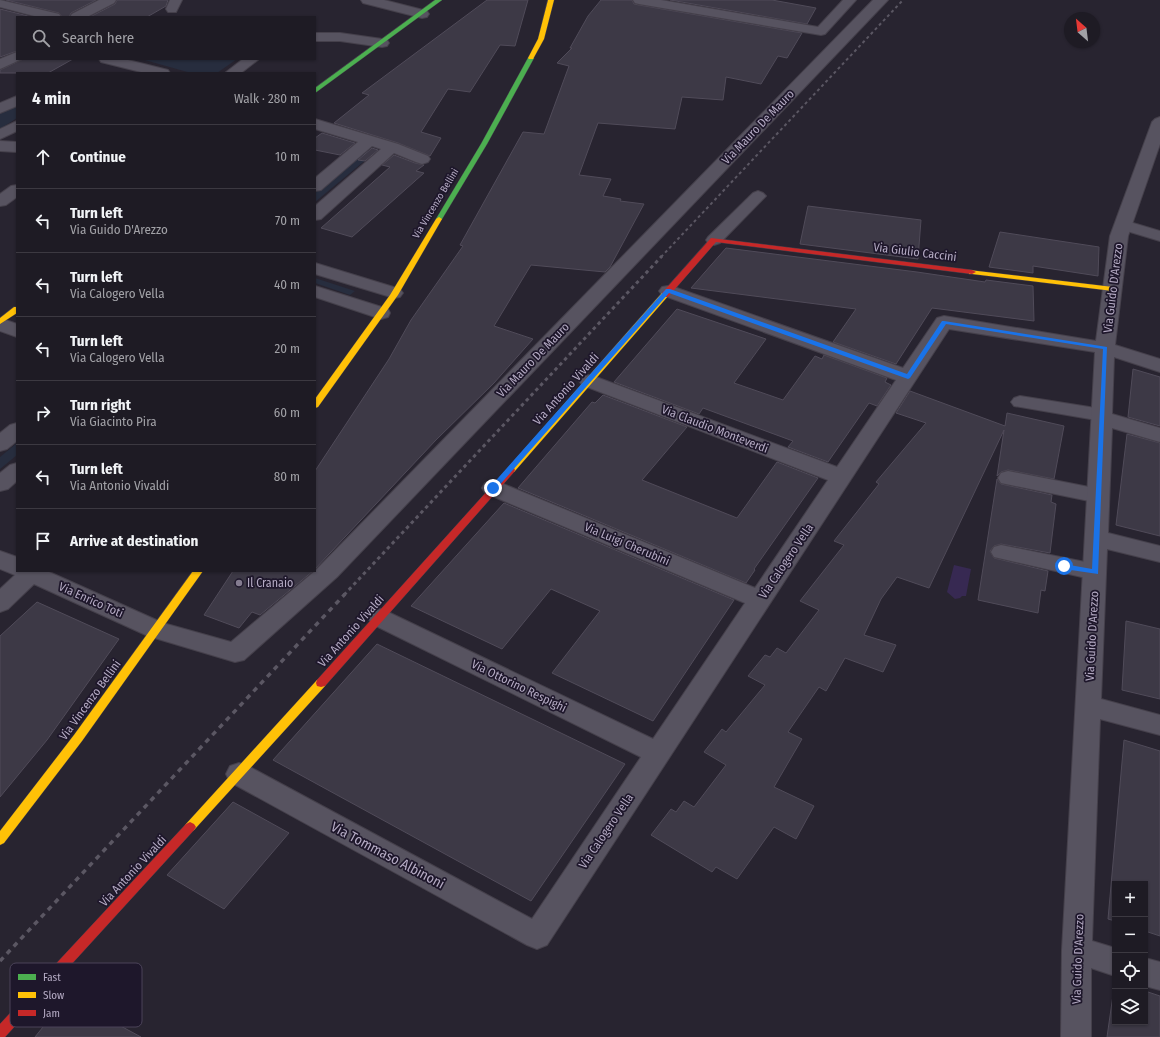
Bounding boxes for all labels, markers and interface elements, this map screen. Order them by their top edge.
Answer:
north arrow [1064,12,1100,48]
search box [16,16,316,60]
icon: search [30,27,52,49]
text: Search here [62,29,134,47]
street label: Via Mauro De Mauro [719,87,797,167]
text: 4 min [32,88,71,109]
text: Walk · 280 m [234,91,300,106]
icon: ahead [32,146,54,168]
text: Continue [70,148,126,166]
text: 10 m [275,149,300,164]
street label: Via Vincenzo Bellini [410,166,461,241]
text: Turn left [70,204,123,222]
icon: left [32,210,54,232]
text: 70 m [275,213,300,228]
text: Via Guido D'Arezzo [70,222,168,237]
street label: Via Giulio Caccini [873,240,957,264]
street label: Via Guido D'Arezzo [1101,242,1125,334]
text: Turn left [70,268,123,286]
icon: left [32,274,54,296]
text: 40 m [274,277,300,292]
text: Via Calogero Vella [70,286,165,301]
street label: Via Mauro De Mauro [494,320,572,400]
text: Turn left [70,332,123,350]
icon: left [32,338,54,360]
text: 20 m [274,341,300,356]
text: Via Calogero Vella [70,350,165,365]
street label: Via Antonio Vivaldi [530,350,602,428]
text: Turn right [70,396,131,414]
icon: right [32,402,54,424]
street label: Via Claudio Monteverdi [660,402,770,456]
text: 60 m [274,405,300,420]
text: Via Giacinto Pira [70,414,157,429]
text: Turn left [70,460,123,478]
icon: left [32,466,54,488]
text: 80 m [274,469,300,484]
text: Via Antonio Vivaldi [70,478,169,493]
route end [484,479,502,497]
street label: Via Luigi Cherubini [582,520,672,568]
street label: Via Calogero Vella [756,521,816,601]
icon: arrive [32,530,54,552]
text: Arrive at destination [70,532,198,550]
route start [1055,557,1073,575]
place label: Il Cranaio [247,576,293,590]
marker: Il Cranaio [234,578,244,588]
street label: Via Enrico Toti [57,580,125,620]
street label: Via Guido D'Arezzo [1083,591,1101,681]
street label: Via Antonio Vivaldi [315,592,387,670]
street label: Via Vincenzo Bellini [56,657,124,743]
street label: Via Ottorino Respighi [469,657,569,715]
street label: Via Calogero Vella [576,791,636,871]
street label: Via Tommaso Albinoni [328,818,448,893]
street label: Via Antonio Vivaldi [97,833,169,909]
map controls [1112,881,1148,1025]
button: + [1112,881,1148,917]
street label: Via Guido D'Arezzo [1069,914,1087,1004]
button: − [1112,917,1148,953]
button: locate [1112,953,1148,989]
legend [10,963,142,1027]
text: Fast [43,971,61,984]
text: Slow [43,989,64,1002]
button: layers [1112,989,1148,1025]
text: Jam [43,1007,60,1020]

